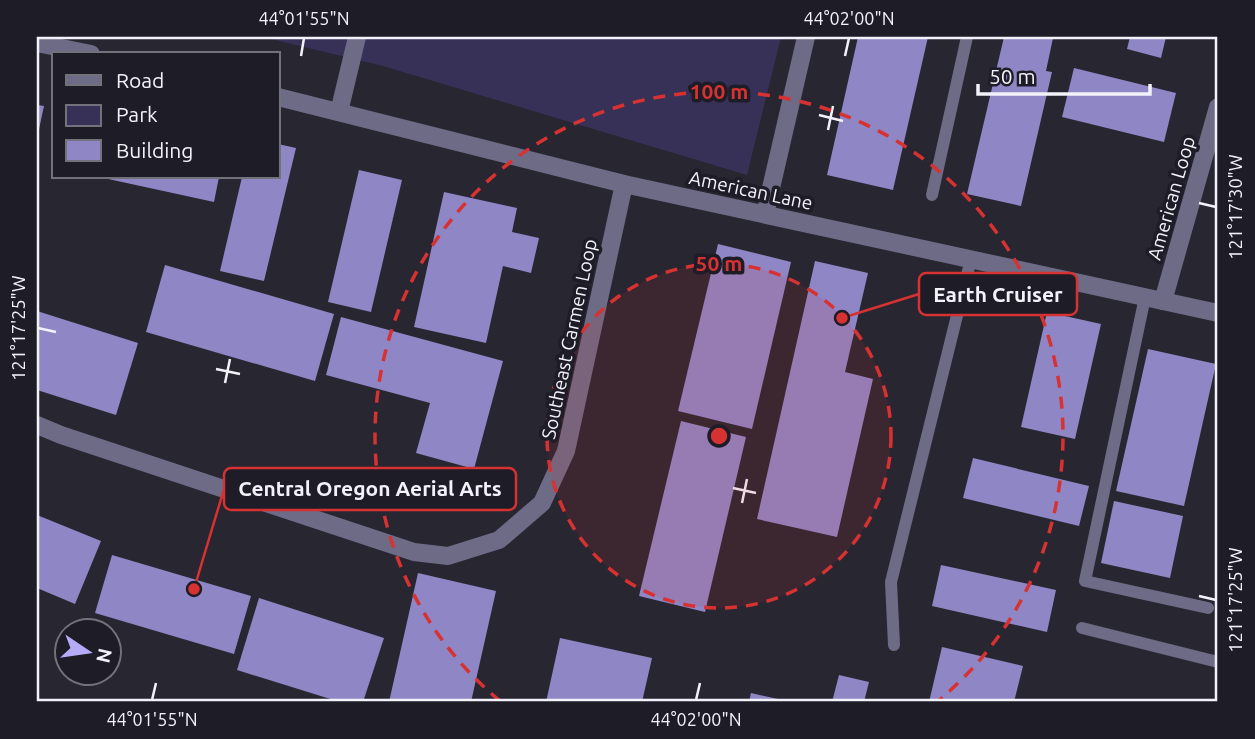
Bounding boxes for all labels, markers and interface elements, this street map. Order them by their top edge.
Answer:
text: 44°01'55"N [258,8,350,28]
text: 44°02'00"N [803,8,895,28]
legend [52,52,280,178]
scale bar [978,52,1150,96]
text: 50 m [989,64,1036,88]
text: Road [116,68,164,92]
text: 100 m [690,79,748,103]
text: Park [116,102,158,126]
street label: American Loop [1143,134,1199,262]
text: Building [116,138,193,162]
text: 121°17'30"W [1225,154,1245,260]
street label: American Lane [687,166,815,214]
street label: Southeast Carmen Loop [537,237,601,441]
text: 50 m [696,251,742,275]
callout: Earth Cruiser [919,273,1077,315]
text: 121°17'25"W [8,275,28,381]
text: Earth Cruiser [933,282,1063,306]
centre of rings [707,424,731,448]
callout: Central Oregon Aerial Arts [224,468,516,510]
text: Central Oregon Aerial Arts [238,476,502,500]
text: 121°17'25"W [1225,547,1245,653]
north arrow [52,616,122,686]
text: N [92,646,117,665]
text: 44°01'55"N [106,709,198,729]
text: 44°02'00"N [650,709,742,729]

